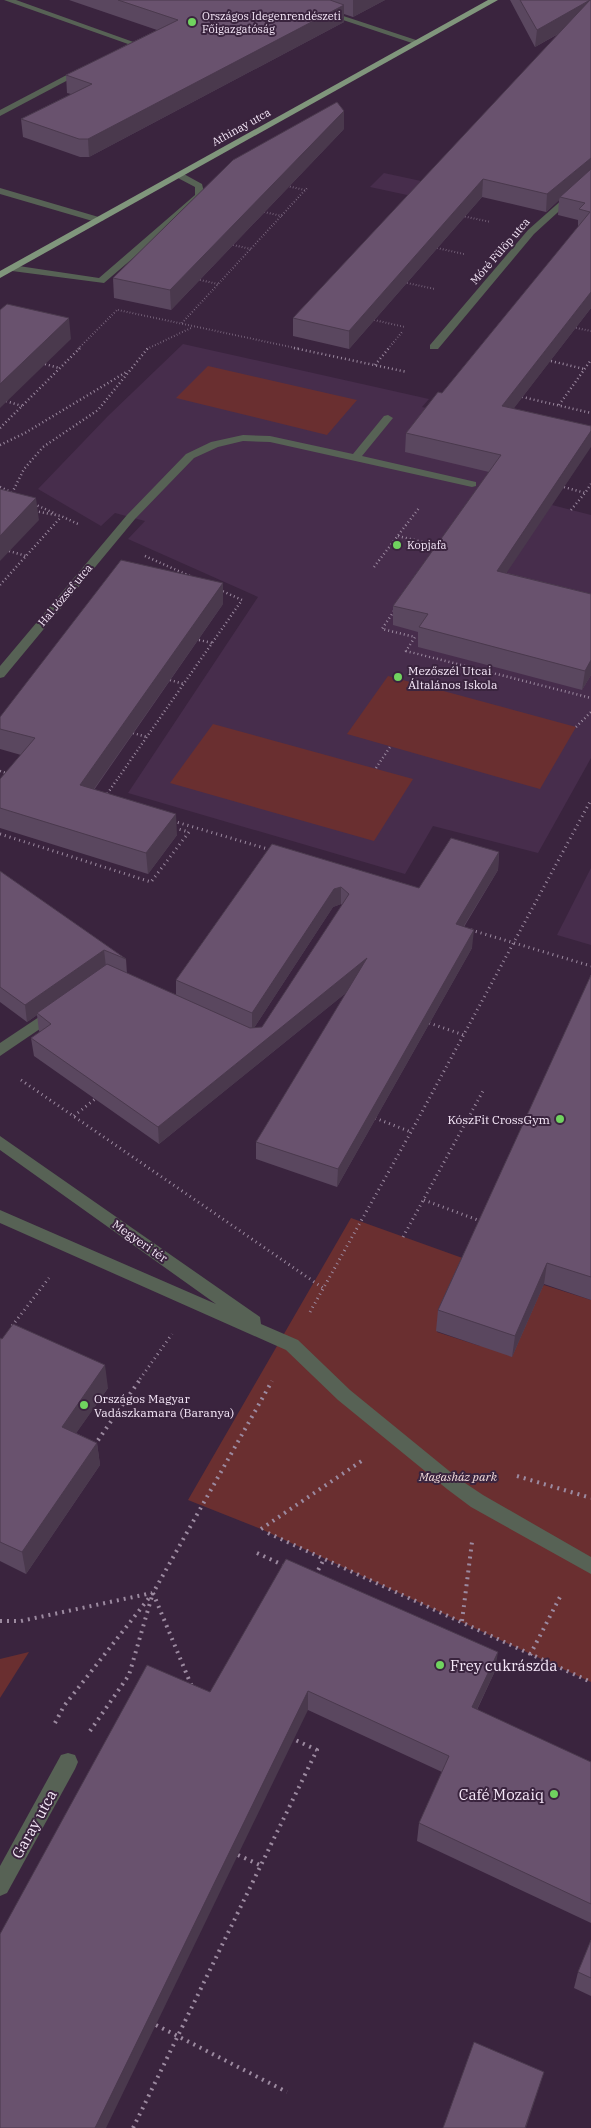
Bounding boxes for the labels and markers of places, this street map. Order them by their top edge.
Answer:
place label: Országos Idegenrendészeti Főigazgatóság [202,9,341,36]
marker: Országos Idegenrendészeti Főigazgatóság [186,16,198,28]
place label: Kopjafa [407,538,447,552]
marker: Kopjafa [391,539,403,551]
place label: Mezőszél Utcai Általános Iskola [408,663,498,692]
marker: Mezőszél Utcai Általános Iskola [392,671,404,683]
place label: KószFit CrossGym [447,1112,551,1127]
marker: KószFit CrossGym [554,1113,566,1125]
place label: Országos Magyar Vadászkamara (Baranya) [94,1391,234,1420]
marker: Országos Magyar Vadászkamara (Baranya) [78,1399,90,1411]
place label: Frey cukrászda [450,1656,558,1675]
marker: Frey cukrászda [434,1659,446,1671]
place label: Café Mozaiq [459,1785,544,1804]
marker: Café Mozaiq [548,1788,560,1800]

